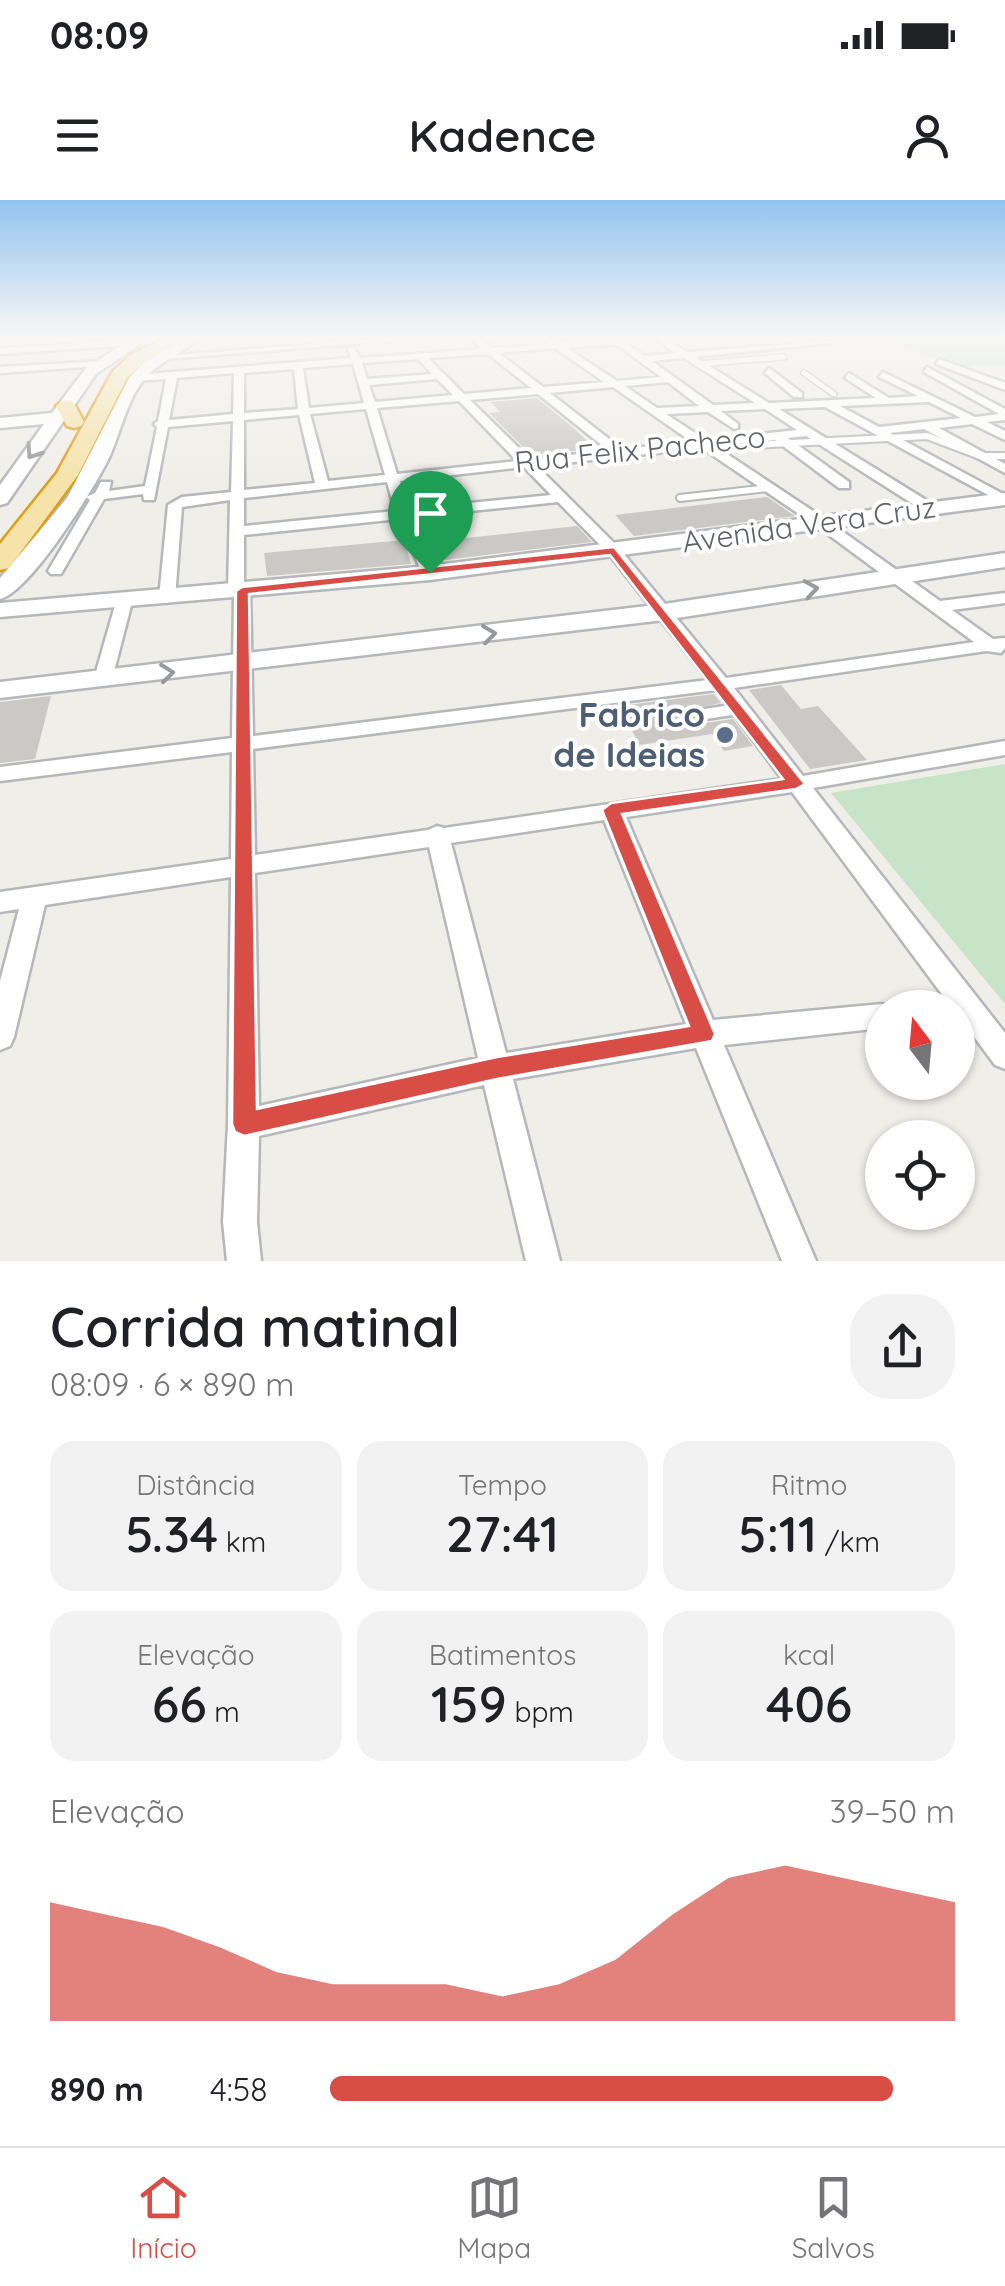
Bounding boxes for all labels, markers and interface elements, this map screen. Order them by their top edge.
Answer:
text: 08:09 [50,11,149,59]
text: Kadence [409,107,596,163]
icon: menu [50,108,105,163]
icon: person [900,108,955,163]
street label: Rua Felix Pacheco [513,417,767,481]
one-way arrow [27,441,45,460]
pin [388,471,473,574]
icon: arrive [403,486,458,541]
street label: Avenida Vera Cruz [680,487,938,561]
one-way arrow [803,579,819,600]
one-way arrow [481,624,498,645]
one-way arrow [159,662,175,684]
place label: Fabrico de Ideias [553,692,705,776]
marker: Fabrico de Ideias [714,724,736,746]
north arrow [865,990,975,1100]
map controls [865,990,975,1230]
button: locate [865,1120,975,1230]
text: Corrida matinal [50,1292,460,1361]
button: share [850,1294,955,1399]
text: 08:09 · 6 × 890 m [50,1364,295,1404]
text: Distância [136,1467,256,1502]
text: Tempo [458,1467,547,1502]
text: Ritmo [771,1467,848,1502]
text: 5.34 [125,1502,218,1565]
text: 27:41 [446,1502,559,1565]
text: 5:11 [738,1502,817,1565]
text: km [218,1524,266,1559]
text: /km [817,1524,880,1559]
text: Elevação [137,1637,255,1672]
text: Batimentos [429,1637,576,1672]
text: kcal [783,1637,835,1672]
text: 66 [152,1672,207,1735]
text: 159 [431,1672,507,1735]
text: 406 [766,1672,852,1735]
text: m [207,1694,240,1729]
text: bpm [507,1694,574,1729]
text: Elevação [50,1791,185,1831]
text: 39–50 m [830,1791,955,1831]
text: 890 m [50,2069,144,2109]
text: 4:58 [210,2069,268,2109]
tab: Início [130,2170,197,2265]
tab: Mapa [457,2170,531,2265]
tab: Salvos [792,2170,875,2265]

